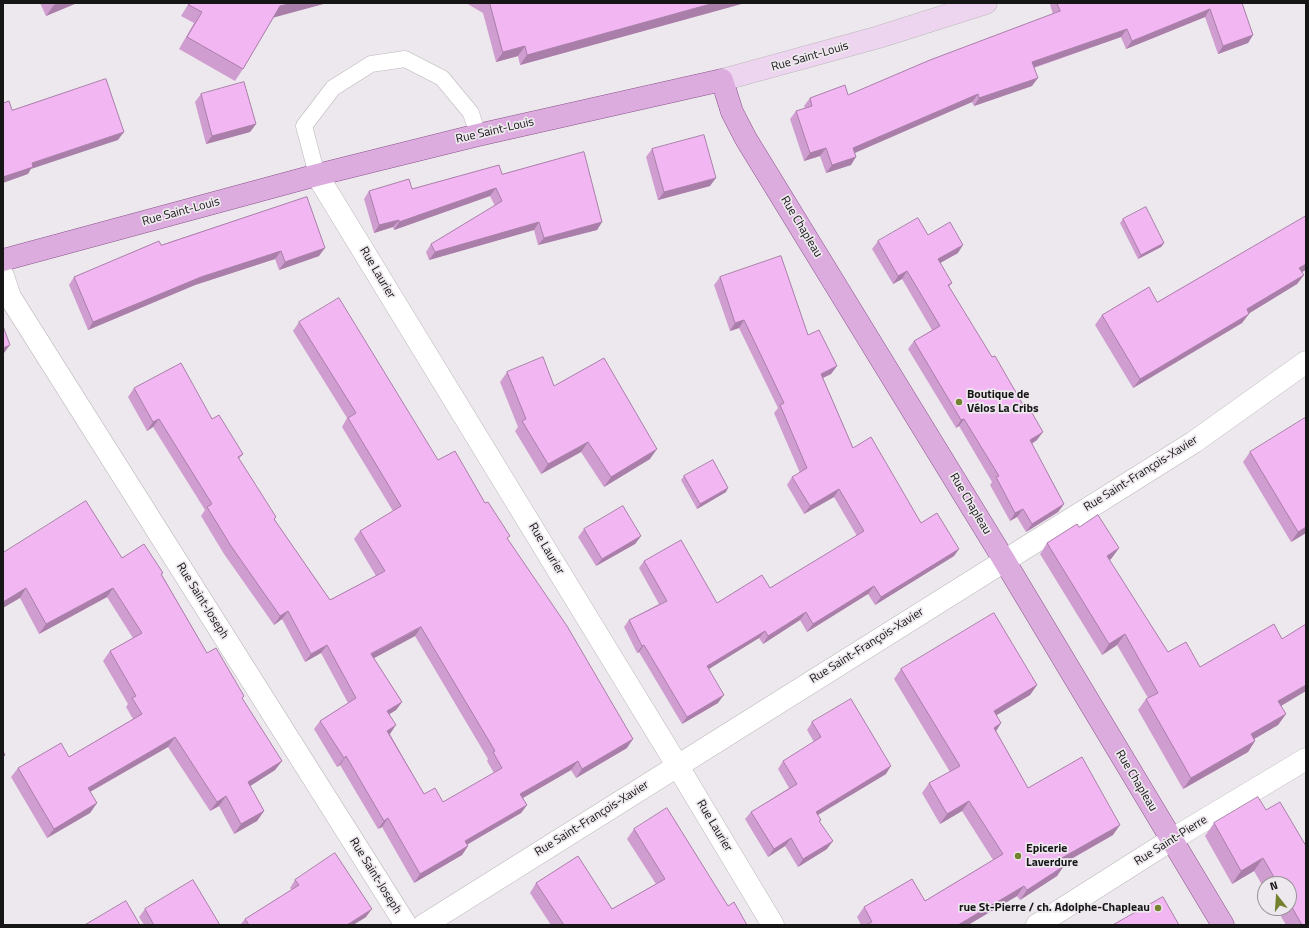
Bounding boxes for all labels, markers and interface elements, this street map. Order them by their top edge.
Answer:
street label: Rue Saint-Louis [770,39,850,75]
street label: Rue Saint-Louis [455,115,535,147]
street label: Rue Chapleau [777,194,825,260]
street label: Rue Saint-Louis [141,195,221,229]
street label: Rue Laurier [356,245,398,301]
place label: Boutique de Vélos La Cribs [967,388,1039,416]
marker: Boutique de Vélos La Cribs [954,397,964,407]
street label: Rue Saint-François-Xavier [1081,433,1201,515]
street label: Rue Chapleau [946,471,994,537]
street label: Rue Laurier [525,521,567,577]
street label: Rue Saint-Joseph [173,560,231,642]
street label: Rue Saint-François-Xavier [807,605,927,687]
street label: Rue Chapleau [1112,748,1160,814]
street label: Rue Saint-François-Xavier [532,778,652,860]
street label: Rue Laurier [693,798,735,854]
street label: Rue Saint-Pierre [1132,813,1210,869]
street label: Rue Saint-Joseph [346,835,404,917]
place label: Epicerie Laverdure [1026,842,1078,870]
marker: Epicerie Laverdure [1013,851,1023,861]
north arrow [1257,876,1297,916]
text: N [1268,877,1280,894]
place label: rue St-Pierre / ch. Adolphe-Chapleau [959,901,1150,915]
marker: rue St-Pierre / ch. Adolphe-Chapleau [1153,903,1163,913]

